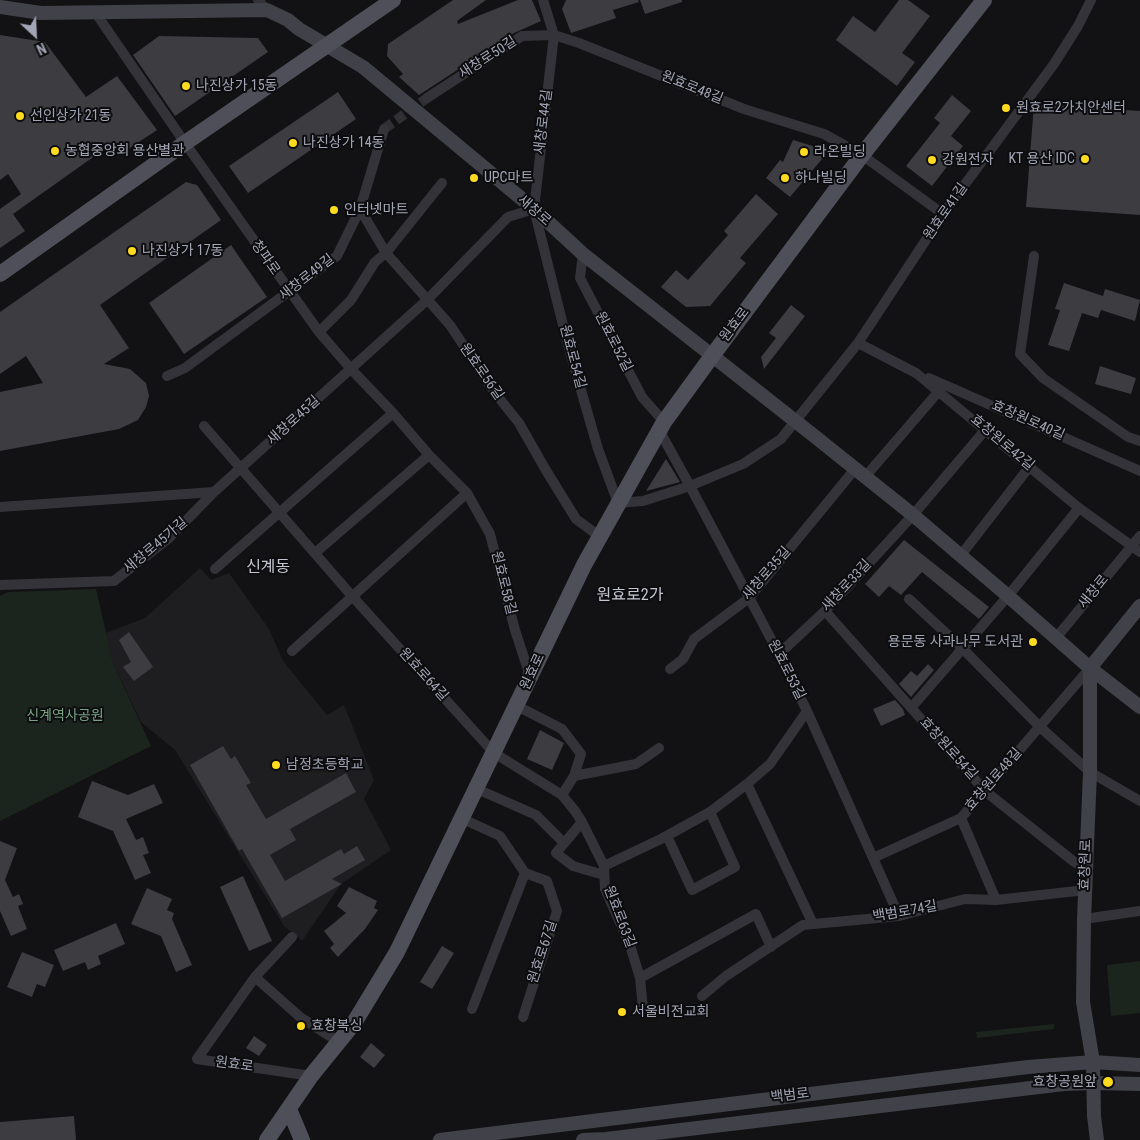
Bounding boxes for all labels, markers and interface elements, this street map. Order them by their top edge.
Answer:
north arrow [10,10,60,60]
street label: 새창로50길 [456,33,520,83]
text: N [34,40,49,58]
street label: 원효로48길 [659,68,725,108]
place label: 나진상가 15동 [196,78,277,94]
marker: 나진상가 15동 [180,80,192,92]
street label: 새창로44길 [532,89,556,155]
place label: 원효로2가치안센터 [1016,100,1126,116]
marker: 원효로2가치안센터 [1000,102,1012,114]
place label: 선인상가 21동 [30,108,111,124]
marker: 선인상가 21동 [14,110,26,122]
place label: 나진상가 14동 [303,135,384,151]
marker: 나진상가 14동 [287,137,299,149]
place label: 농협중앙회 용산별관 [65,143,184,159]
place label: 라온빌딩 [814,144,866,160]
marker: 농협중앙회 용산별관 [49,145,61,157]
marker: 라온빌딩 [798,146,810,158]
place label: KT 용산 IDC [1008,151,1075,167]
place label: 강원전자 [942,152,994,168]
marker: KT 용산 IDC [1079,153,1091,165]
marker: 강원전자 [926,154,938,166]
place label: UPC마트 [484,170,533,186]
place label: 하나빌딩 [795,170,847,186]
marker: UPC마트 [468,172,480,184]
marker: 하나빌딩 [779,172,791,184]
street label: 원효로41길 [920,180,972,244]
street label: 새창로 [514,192,554,230]
place label: 인터넷마트 [344,202,408,218]
marker: 인터넷마트 [328,204,340,216]
street label: 청파로 [247,237,283,279]
place label: 나진상가 17동 [142,243,223,259]
marker: 나진상가 17동 [126,245,138,257]
street label: 새창로49길 [276,251,338,305]
street label: 원효로 [717,305,753,345]
street label: 원효로52길 [591,309,635,375]
street label: 원효로54길 [555,323,589,391]
street label: 원효로56길 [455,340,507,404]
street label: 새창로45길 [264,393,324,449]
street label: 효창원로40길 [989,397,1067,445]
street label: 효창원로42길 [967,411,1037,475]
street label: 새창로45가길 [121,514,191,578]
street label: 새창로35길 [739,544,795,604]
street label: 원효로58길 [487,549,519,617]
street label: 새창로33길 [819,556,875,616]
district label: 신계동 [246,558,290,578]
street label: 새창로 [1075,572,1113,612]
district label: 원효로2가 [597,586,663,606]
place label: 용문동 사과나무 도서관 [888,634,1023,650]
marker: 용문동 사과나무 도서관 [1027,636,1039,648]
street label: 원효로53길 [764,637,808,703]
street label: 원효로64길 [395,645,451,705]
street label: 원효로 [517,651,549,693]
park label: 신계역사공원 [26,708,104,724]
street label: 효창원로54길 [916,714,980,784]
street label: 효창원로48길 [962,745,1026,815]
place label: 남정초등학교 [286,757,363,773]
marker: 남정초등학교 [270,759,282,771]
street label: 효창원로 [1077,839,1095,891]
street label: 원효로63길 [599,883,639,951]
street label: 백범로74길 [871,898,939,926]
street label: 원효로67길 [525,918,561,986]
place label: 서울비전교회 [632,1004,709,1020]
marker: 서울비전교회 [616,1006,628,1018]
place label: 효창복싱 [311,1018,363,1034]
marker: 효창복싱 [295,1020,307,1032]
street label: 원효로 [214,1054,254,1076]
place label: 효창공원앞 [1033,1074,1097,1090]
marker: 효창공원앞 [1101,1075,1115,1089]
street label: 백범로 [770,1085,810,1107]

